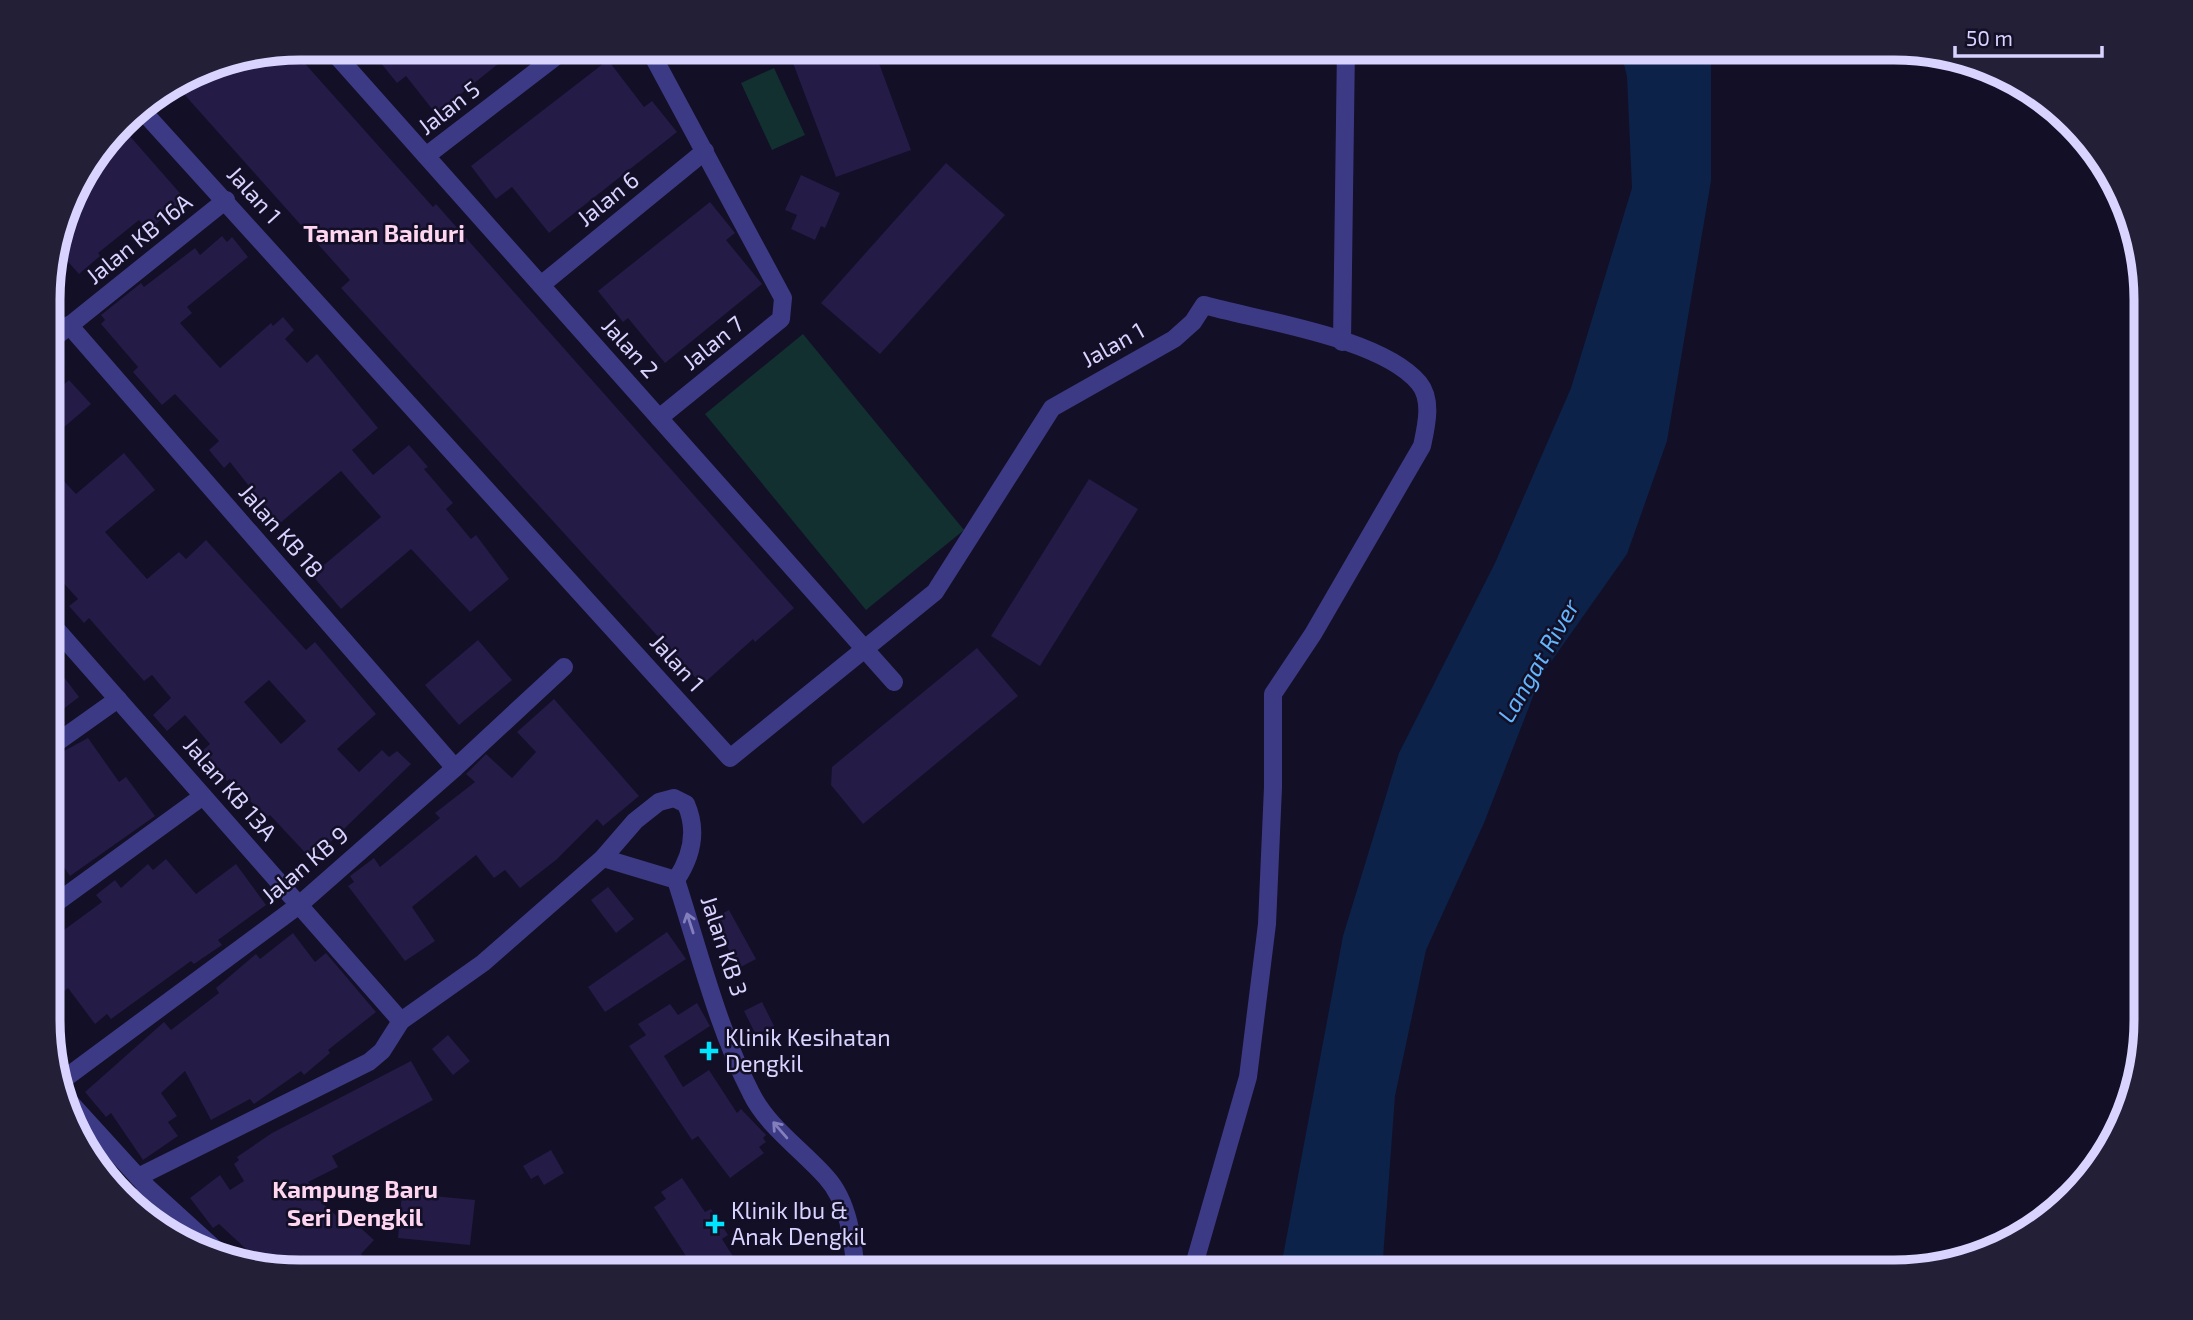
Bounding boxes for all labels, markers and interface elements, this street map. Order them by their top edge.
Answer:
scale bar [1955,14,2102,58]
text: 50 m [1966,25,2013,50]
street label: Jalan 5 [412,74,485,140]
street label: Jalan 1 [222,160,288,229]
street label: Jalan 6 [571,165,644,232]
street label: Jalan KB 16A [80,187,197,289]
district label: Taman Baiduri [303,218,465,247]
street label: Jalan 7 [676,309,749,375]
street label: Jalan 2 [596,311,665,383]
street label: Jalan 1 [1076,316,1149,373]
street label: Jalan KB 18 [234,478,330,583]
water label: Langat River [1491,593,1585,727]
street label: Jalan 1 [645,628,711,697]
street label: Jalan KB 13A [178,731,284,846]
street label: Jalan KB 9 [255,820,353,909]
street label: Jalan KB 3 [696,892,754,1000]
one-way arrow [683,913,695,935]
place label: Klinik Kesihatan Dengkil [725,1023,891,1077]
marker: Klinik Kesihatan Dengkil [699,1041,719,1061]
one-way arrow [772,1121,788,1139]
district label: Kampung Baru Seri Dengkil [272,1174,438,1231]
place label: Klinik Ibu & Anak Dengkil [731,1196,866,1250]
marker: Klinik Ibu & Anak Dengkil [705,1214,725,1234]

